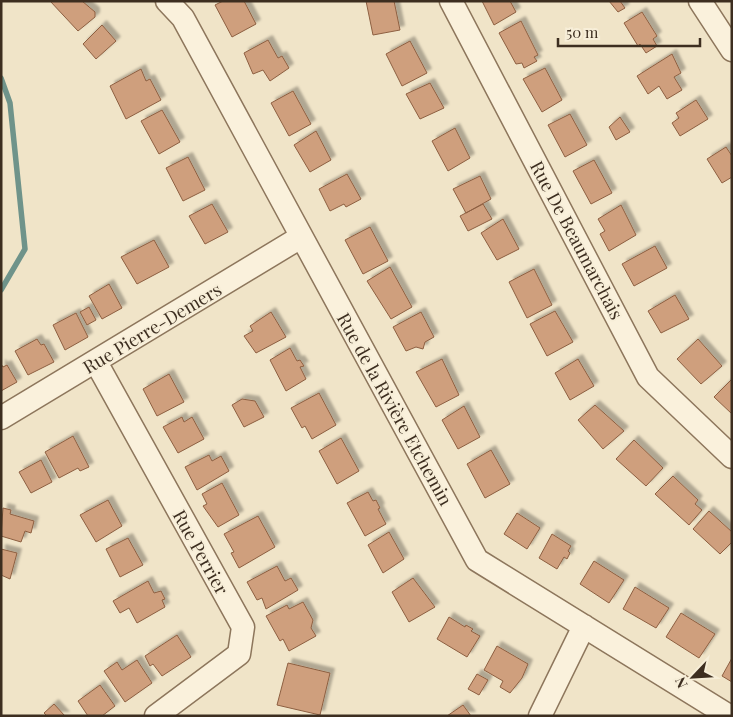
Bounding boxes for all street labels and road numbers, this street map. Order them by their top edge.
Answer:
street label: Rue De Beaumarchais [525,157,629,323]
street label: Rue Pierre-Demers [78,277,226,379]
street label: Rue de la Rivière Etchemin [332,308,458,510]
street label: Rue Perrier [168,505,234,599]

